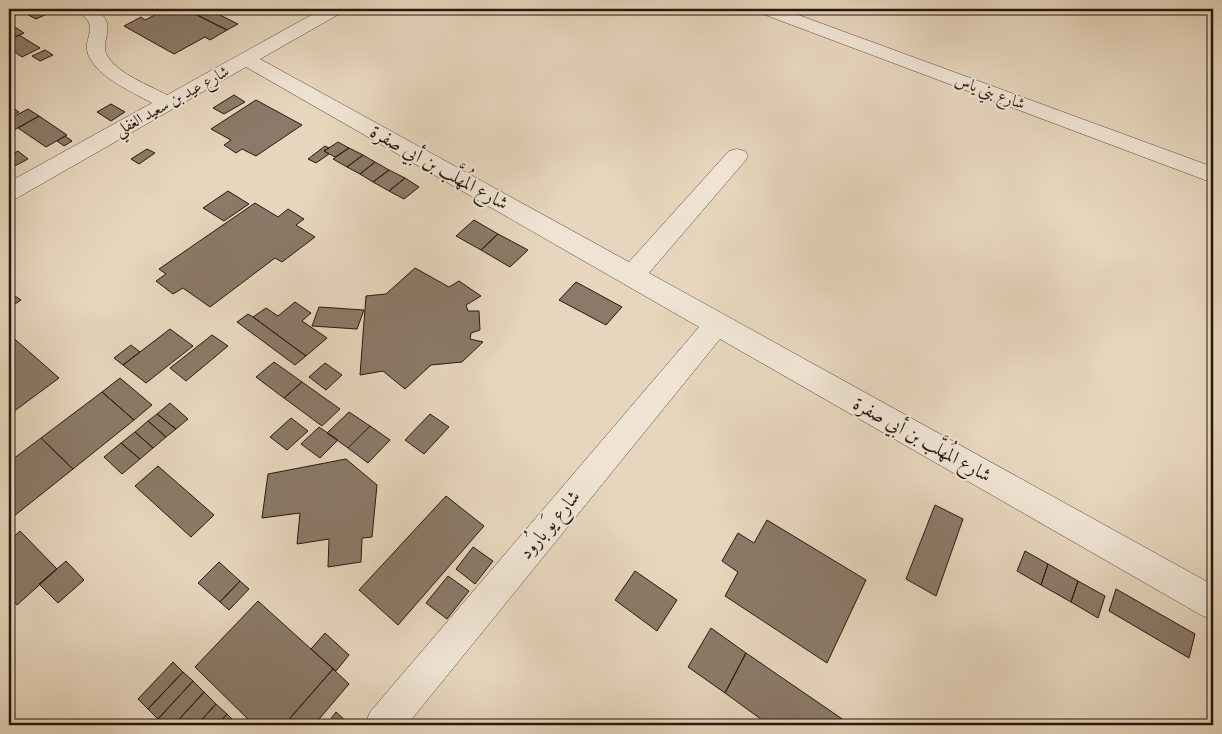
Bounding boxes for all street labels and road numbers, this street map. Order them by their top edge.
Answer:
street label: شارع عيد بن سعيد الغفلي [111,61,235,145]
street label: شارع بني ياس [951,70,1028,118]
street label: شارع المُهلَّب بن أبي صفرة [364,115,515,218]
street label: شارع المُهلَّب بن أبي صفرة [847,387,998,490]
street label: شارع يَو بارُود [511,483,588,566]

